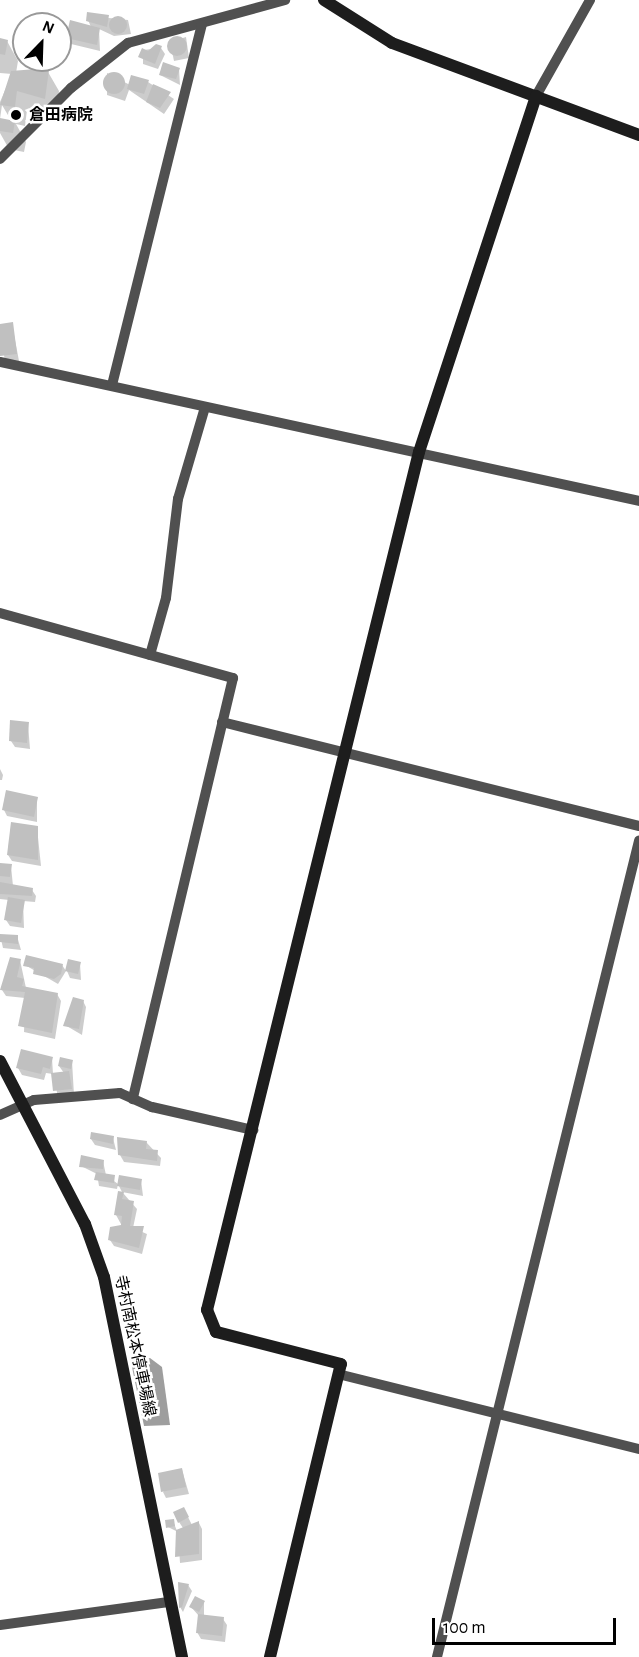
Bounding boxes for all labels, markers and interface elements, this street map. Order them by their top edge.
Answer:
north arrow [12,12,72,72]
text: N [40,18,56,37]
place label: 倉田病院 [29,105,93,125]
marker: 倉田病院 [7,106,25,124]
street label: 寺村南松本停車場線 [111,1274,159,1418]
scale bar [435,1606,620,1644]
text: 100 m [443,1619,486,1637]

